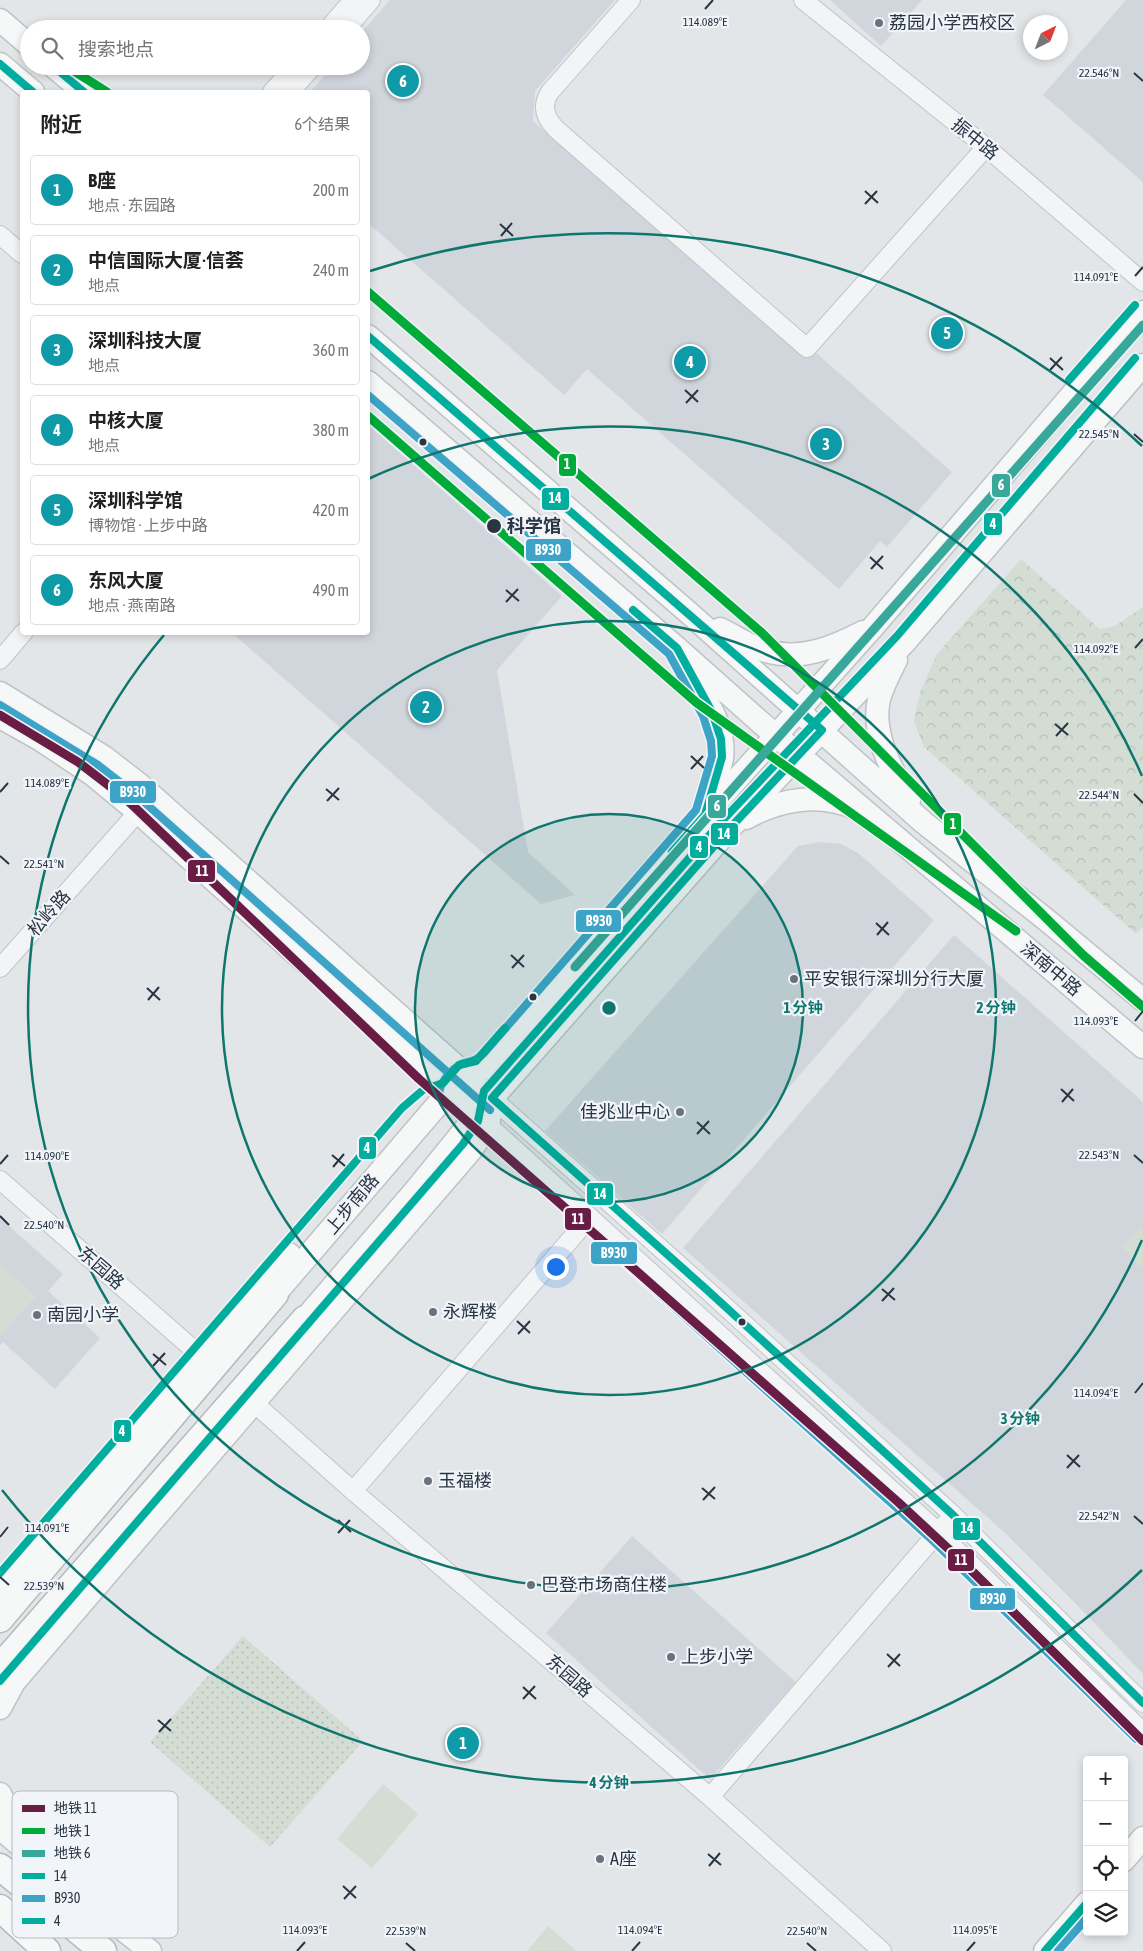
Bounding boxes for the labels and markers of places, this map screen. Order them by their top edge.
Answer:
place label: 荔园小学西校区 [889,12,1015,33]
marker: 荔园小学西校区 [873,17,885,29]
pin: 6 [387,62,419,100]
pin: 5 [931,314,963,352]
pin: 4 [674,343,706,381]
pin: 3 [810,425,842,463]
unlabelled marker [418,437,428,447]
place label: 科学馆 [507,515,561,536]
marker: 科学馆 [485,517,503,535]
pin: 2 [410,688,442,726]
place label: 平安银行深圳分行大厦 [804,968,984,989]
marker: 平安银行深圳分行大厦 [788,973,800,985]
unlabelled marker [528,992,538,1002]
centre of rings [600,999,618,1017]
place label: 佳兆业中心 [580,1101,670,1122]
marker: 佳兆业中心 [674,1106,686,1118]
place label: 永辉楼 [443,1301,497,1322]
place label: 南园小学 [47,1304,119,1325]
marker: 永辉楼 [427,1306,439,1318]
marker: 南园小学 [31,1309,43,1321]
unlabelled marker [737,1317,747,1327]
place label: 玉福楼 [438,1470,492,1491]
marker: 玉福楼 [422,1475,434,1487]
place label: 巴登市场商住楼 [541,1574,667,1595]
marker: 巴登市场商住楼 [525,1579,537,1591]
place label: 上步小学 [681,1646,753,1667]
marker: 上步小学 [665,1651,677,1663]
pin: 1 [447,1724,479,1762]
place label: A座 [610,1848,637,1869]
marker: A座 [594,1853,606,1865]

